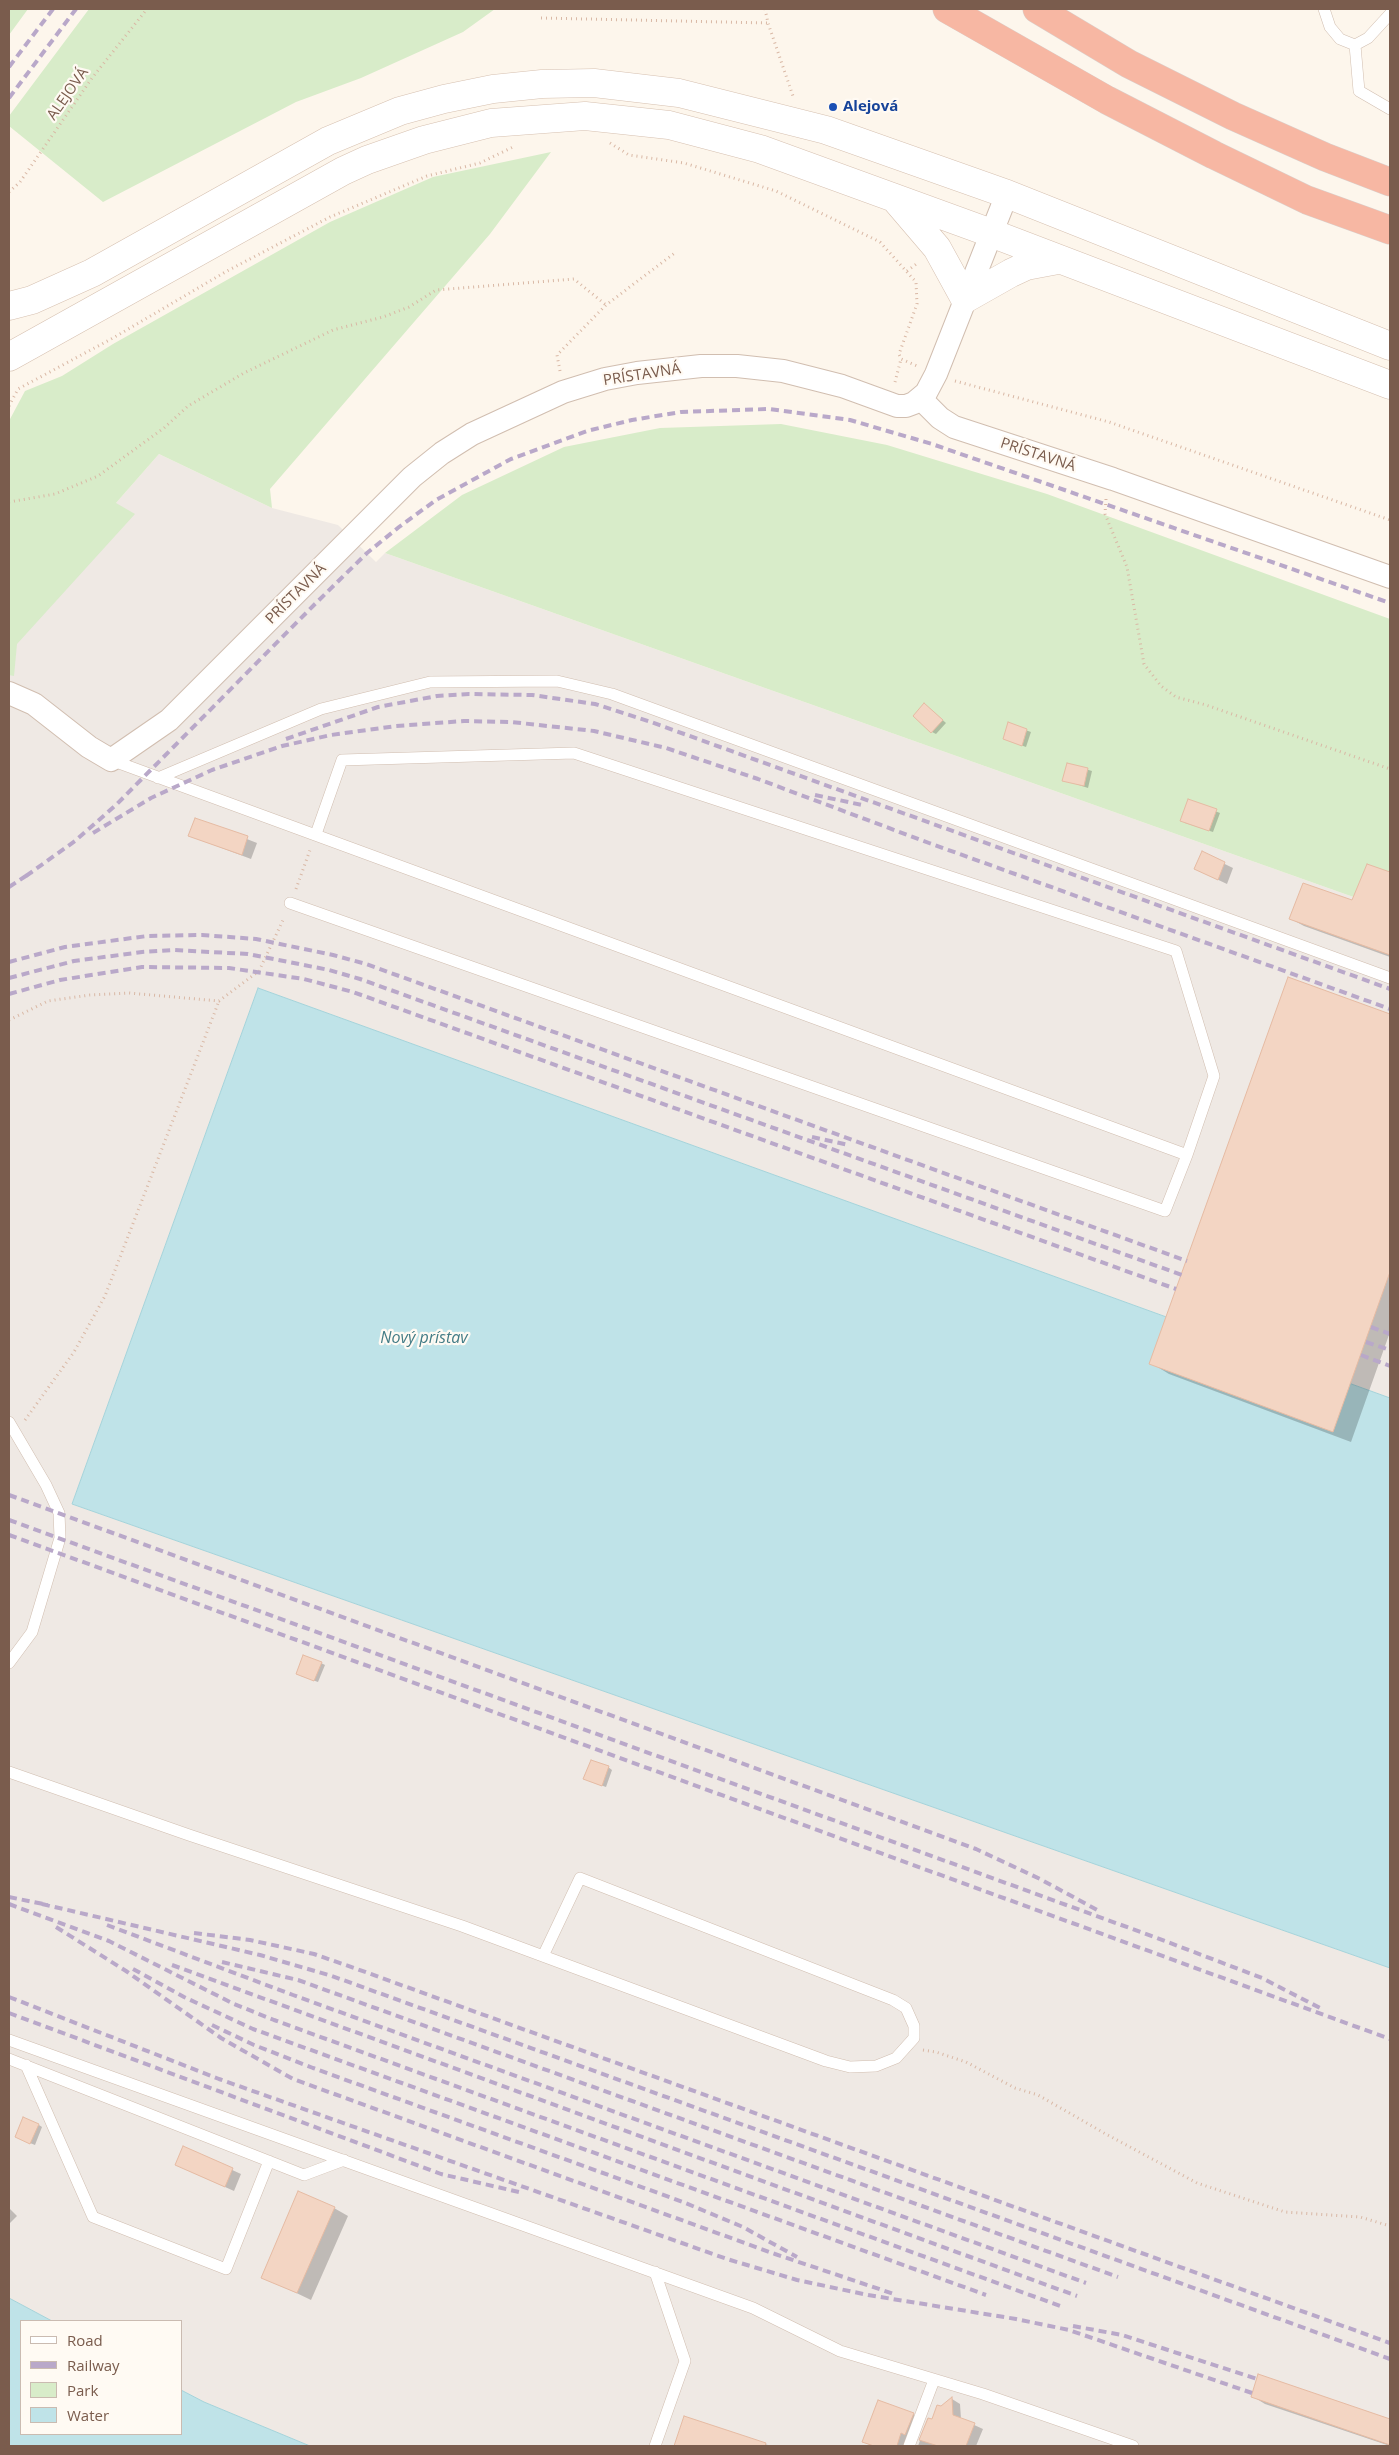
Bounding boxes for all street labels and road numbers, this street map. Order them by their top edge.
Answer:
street label: ALEJOVÁ [43,64,93,124]
street label: PRÍSTAVNÁ [602,360,682,390]
street label: PRÍSTAVNÁ [998,434,1078,476]
street label: PRÍSTAVNÁ [262,560,330,628]

